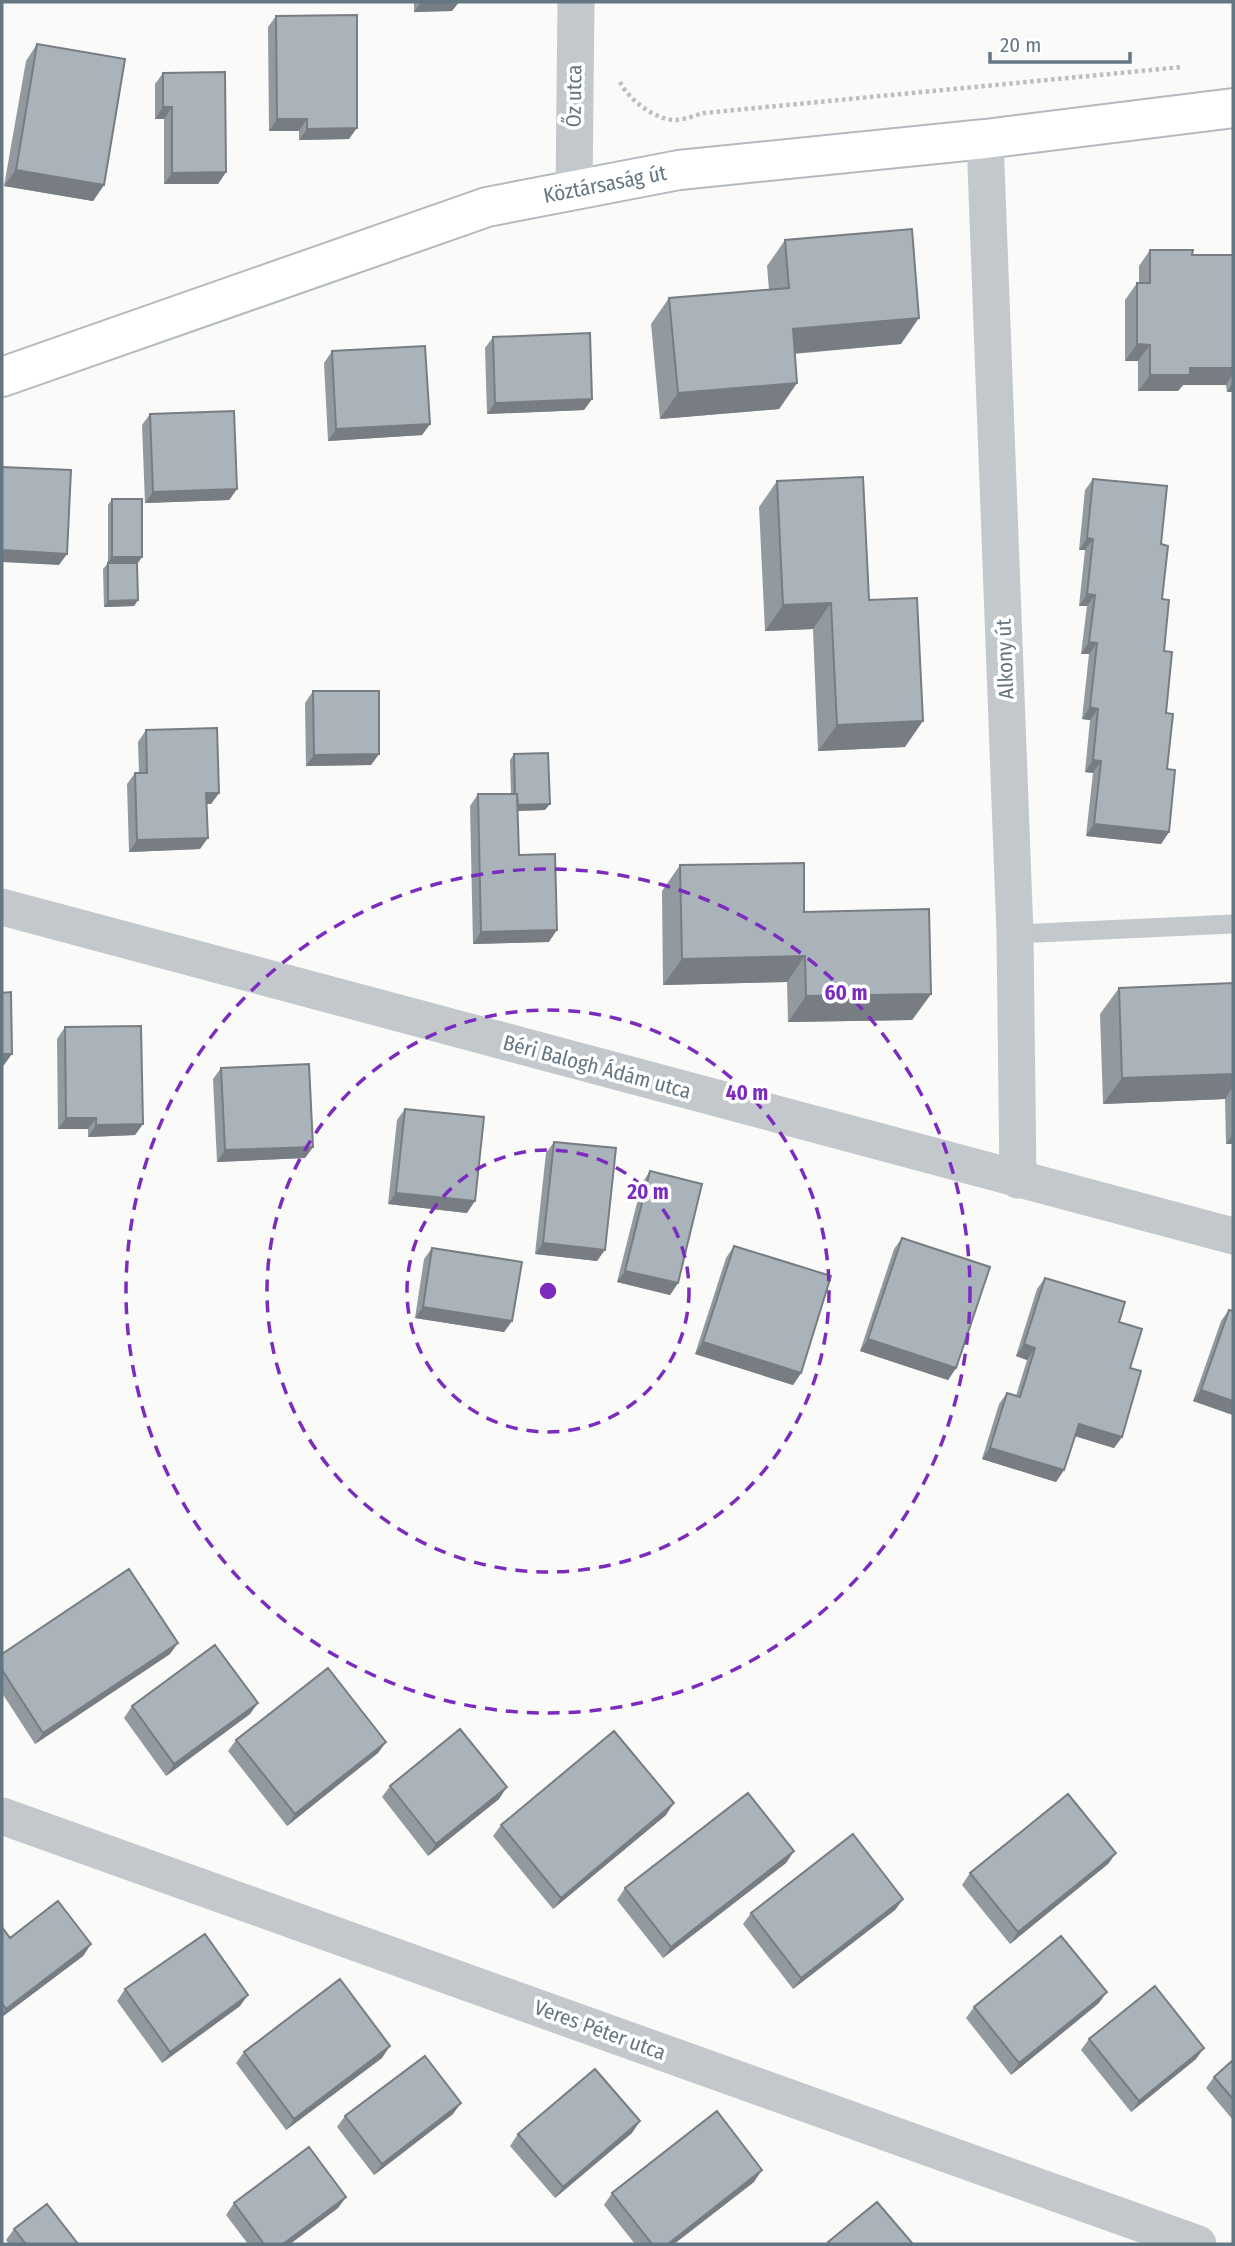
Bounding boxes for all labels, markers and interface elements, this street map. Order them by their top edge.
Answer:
scale bar [990,21,1130,65]
text: 20 m [1000,32,1041,58]
street label: Őz utca [560,64,588,128]
street label: Köztársaság út [541,160,669,209]
street label: Alkony út [991,618,1019,700]
text: 60 m [825,980,867,1006]
street label: Béri Balogh Ádám utca [500,1029,694,1105]
text: 40 m [726,1080,768,1106]
text: 20 m [626,1179,669,1205]
centre of rings [536,1279,560,1303]
street label: Veres Péter utca [531,1994,669,2066]

